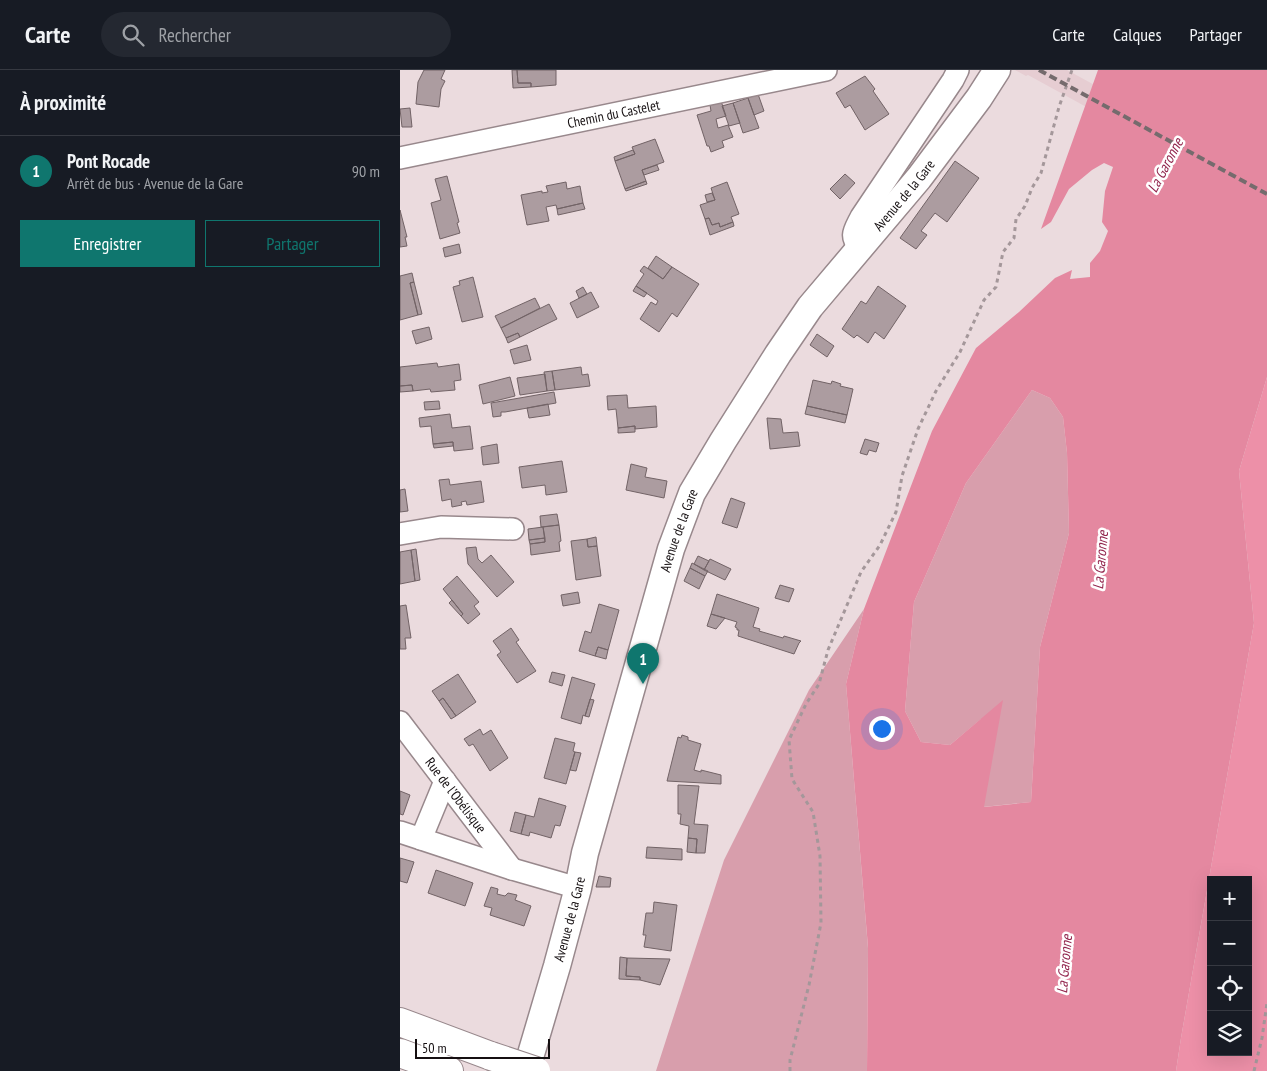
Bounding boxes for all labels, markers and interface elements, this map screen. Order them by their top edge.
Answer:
search box [101,12,451,57]
text: Carte [25,19,71,50]
icon: search [119,21,147,49]
text: Rechercher [159,23,231,47]
text: Carte [1052,23,1085,46]
text: Calques [1113,23,1162,46]
text: Partager [1190,23,1242,46]
text: À proximité [20,89,106,116]
street label: Chemin du Castelet [566,96,661,132]
water label: La Garonne [1143,134,1188,195]
text: Pont Rocade [67,149,150,173]
street label: Avenue de la Gare [869,156,939,235]
text: 1 [32,161,40,181]
text: 90 m [352,161,380,181]
text: Arrêt de bus · Avenue de la Gare [67,173,243,193]
button: Enregistrer [20,220,195,267]
button: Partager [205,220,380,267]
street label: Avenue de la Gare [656,485,702,574]
water label: La Garonne [1088,529,1112,590]
pin: 1 [627,643,659,684]
your location [869,716,895,742]
street label: Rue de l'Obélisque [421,754,490,837]
street label: Avenue de la Gare [550,875,589,964]
map controls [1207,876,1252,1056]
button: + [1207,876,1252,921]
button: − [1207,921,1252,966]
water label: La Garonne [1052,933,1076,994]
button: locate [1207,966,1252,1011]
button: layers [1207,1011,1252,1056]
scale bar [415,1036,550,1059]
text: 50 m [422,1039,447,1057]

